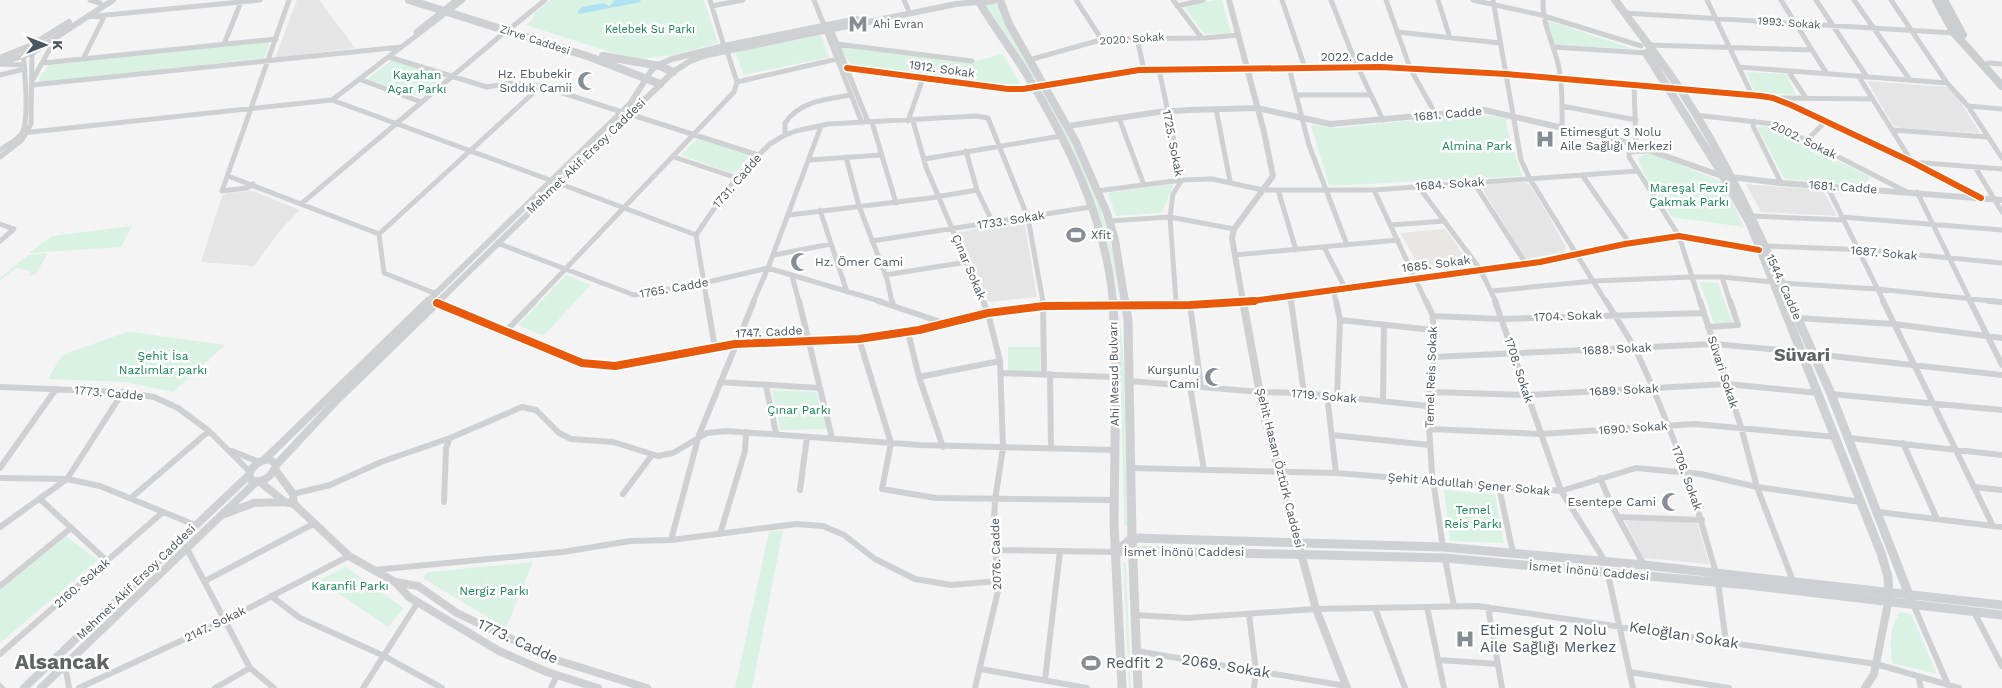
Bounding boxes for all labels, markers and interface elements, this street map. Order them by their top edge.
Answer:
metro station icon: Ahi Evran [847,13,869,35]
street label: 1993. Sokak [1757,14,1821,32]
place label: Ahi Evran [873,18,924,31]
north arrow [20,20,70,70]
street label: Zirve Caddesi [498,23,572,57]
park label: Kelebek Su Parkı [605,23,695,36]
street label: 2020. Sokak [1099,30,1165,48]
text: K [50,40,66,50]
street label: 2022. Cadde [1321,50,1393,64]
street label: 1912. Sokak [908,57,976,81]
place label: Hz. Ebubekir Sıddık Camii [498,67,572,95]
park label: Kayahan Açar Parkı [387,68,447,96]
mosque icon: Hz. Ebubekir Sıddık Camii [576,70,598,92]
street label: Mehmet Akif Ersoy Caddesi [524,95,648,217]
street label: 1681. Cadde [1413,104,1483,124]
street label: 1725. Sokak [1160,108,1186,178]
street label: 2002. Sokak [1769,118,1839,162]
place label: Etimesgut 3 Nolu Aile Sağlığı Merkezi [1560,125,1672,153]
hospital icon: Etimesgut 3 Nolu Aile Sağlığı Merkezi [1534,128,1556,150]
park label: Almina Park [1442,139,1512,153]
street label: 1731. Cadde [710,151,764,211]
street label: 1684. Sokak [1415,175,1485,193]
street label: 1681. Cadde [1808,178,1878,196]
park label: Mareşal Fevzi Çakmak Parkı [1649,181,1729,209]
street label: 1733. Sokak [976,208,1046,232]
sports icon: Xfit [1065,224,1087,246]
place label: Xfit [1091,228,1111,242]
street label: Çınar Sokak [949,232,989,302]
street label: 1687. Sokak [1850,243,1918,263]
mosque icon: Hz. Ömer Cami [789,251,811,273]
street label: 1544. Cadde [1763,252,1805,322]
street label: 1685. Sokak [1401,253,1471,275]
place label: Hz. Ömer Cami [815,255,903,269]
street label: 1765. Cadde [638,275,710,301]
street label: 1704. Sokak [1534,308,1603,324]
street label: Ahi Mesud Bulvarı [1106,322,1122,426]
street label: 1747. Cadde [735,323,803,341]
street label: Temel Reis Sokak [1422,326,1440,428]
street label: Süvari Sokak [1705,334,1741,410]
street label: 1708. Sokak [1502,335,1536,405]
street label: 1688. Sokak [1582,340,1652,358]
district label: Süvari [1774,344,1830,365]
park label: Şehit İsa Nazlımlar parkı [119,349,207,377]
place label: Kurşunlu Cami [1147,363,1199,391]
mosque icon: Kurşunlu Cami [1203,366,1225,388]
street label: 1689. Sokak [1589,381,1659,399]
street label: 1773. Cadde [74,383,144,403]
street label: 1719. Sokak [1291,386,1358,406]
street label: Şehit Hasan Öztürk Caddesi [1253,387,1307,549]
park label: Çınar Parkı [767,403,831,417]
street label: 1690. Sokak [1598,419,1668,437]
street label: 1706. Sokak [1669,443,1705,513]
street label: Şehit Abdullah Şener Sokak [1387,470,1551,498]
mosque icon: Esentepe Cami [1660,491,1682,513]
place label: Esentepe Cami [1568,495,1656,509]
park label: Temel Reis Parkı [1444,503,1502,531]
street label: 2076. Cadde [988,518,1004,590]
street label: Mehmet Akif Ersoy Caddesi [74,521,198,643]
street label: İsmet İnönü Caddesi [1124,545,1244,559]
street label: 2160. Sokak [52,555,113,611]
street label: İsmet İnönü Caddesi [1528,559,1650,583]
park label: Karanfil Parkı [311,579,389,593]
park label: Nergiz Parkı [459,584,529,598]
street label: 2147. Sokak [182,603,248,645]
street label: 1773. Cadde [475,615,561,667]
street label: Keloğlan Sokak [1628,617,1741,653]
place label: Etimesgut 2 Nolu Aile Sağlığı Merkez [1480,621,1616,656]
hospital icon: Etimesgut 2 Nolu Aile Sağlığı Merkez [1454,628,1476,650]
district label: Alsancak [15,649,110,674]
street label: 2069. Sokak [1180,650,1272,682]
sports icon: Redfit 2 [1080,652,1102,674]
place label: Redfit 2 [1106,654,1164,672]

